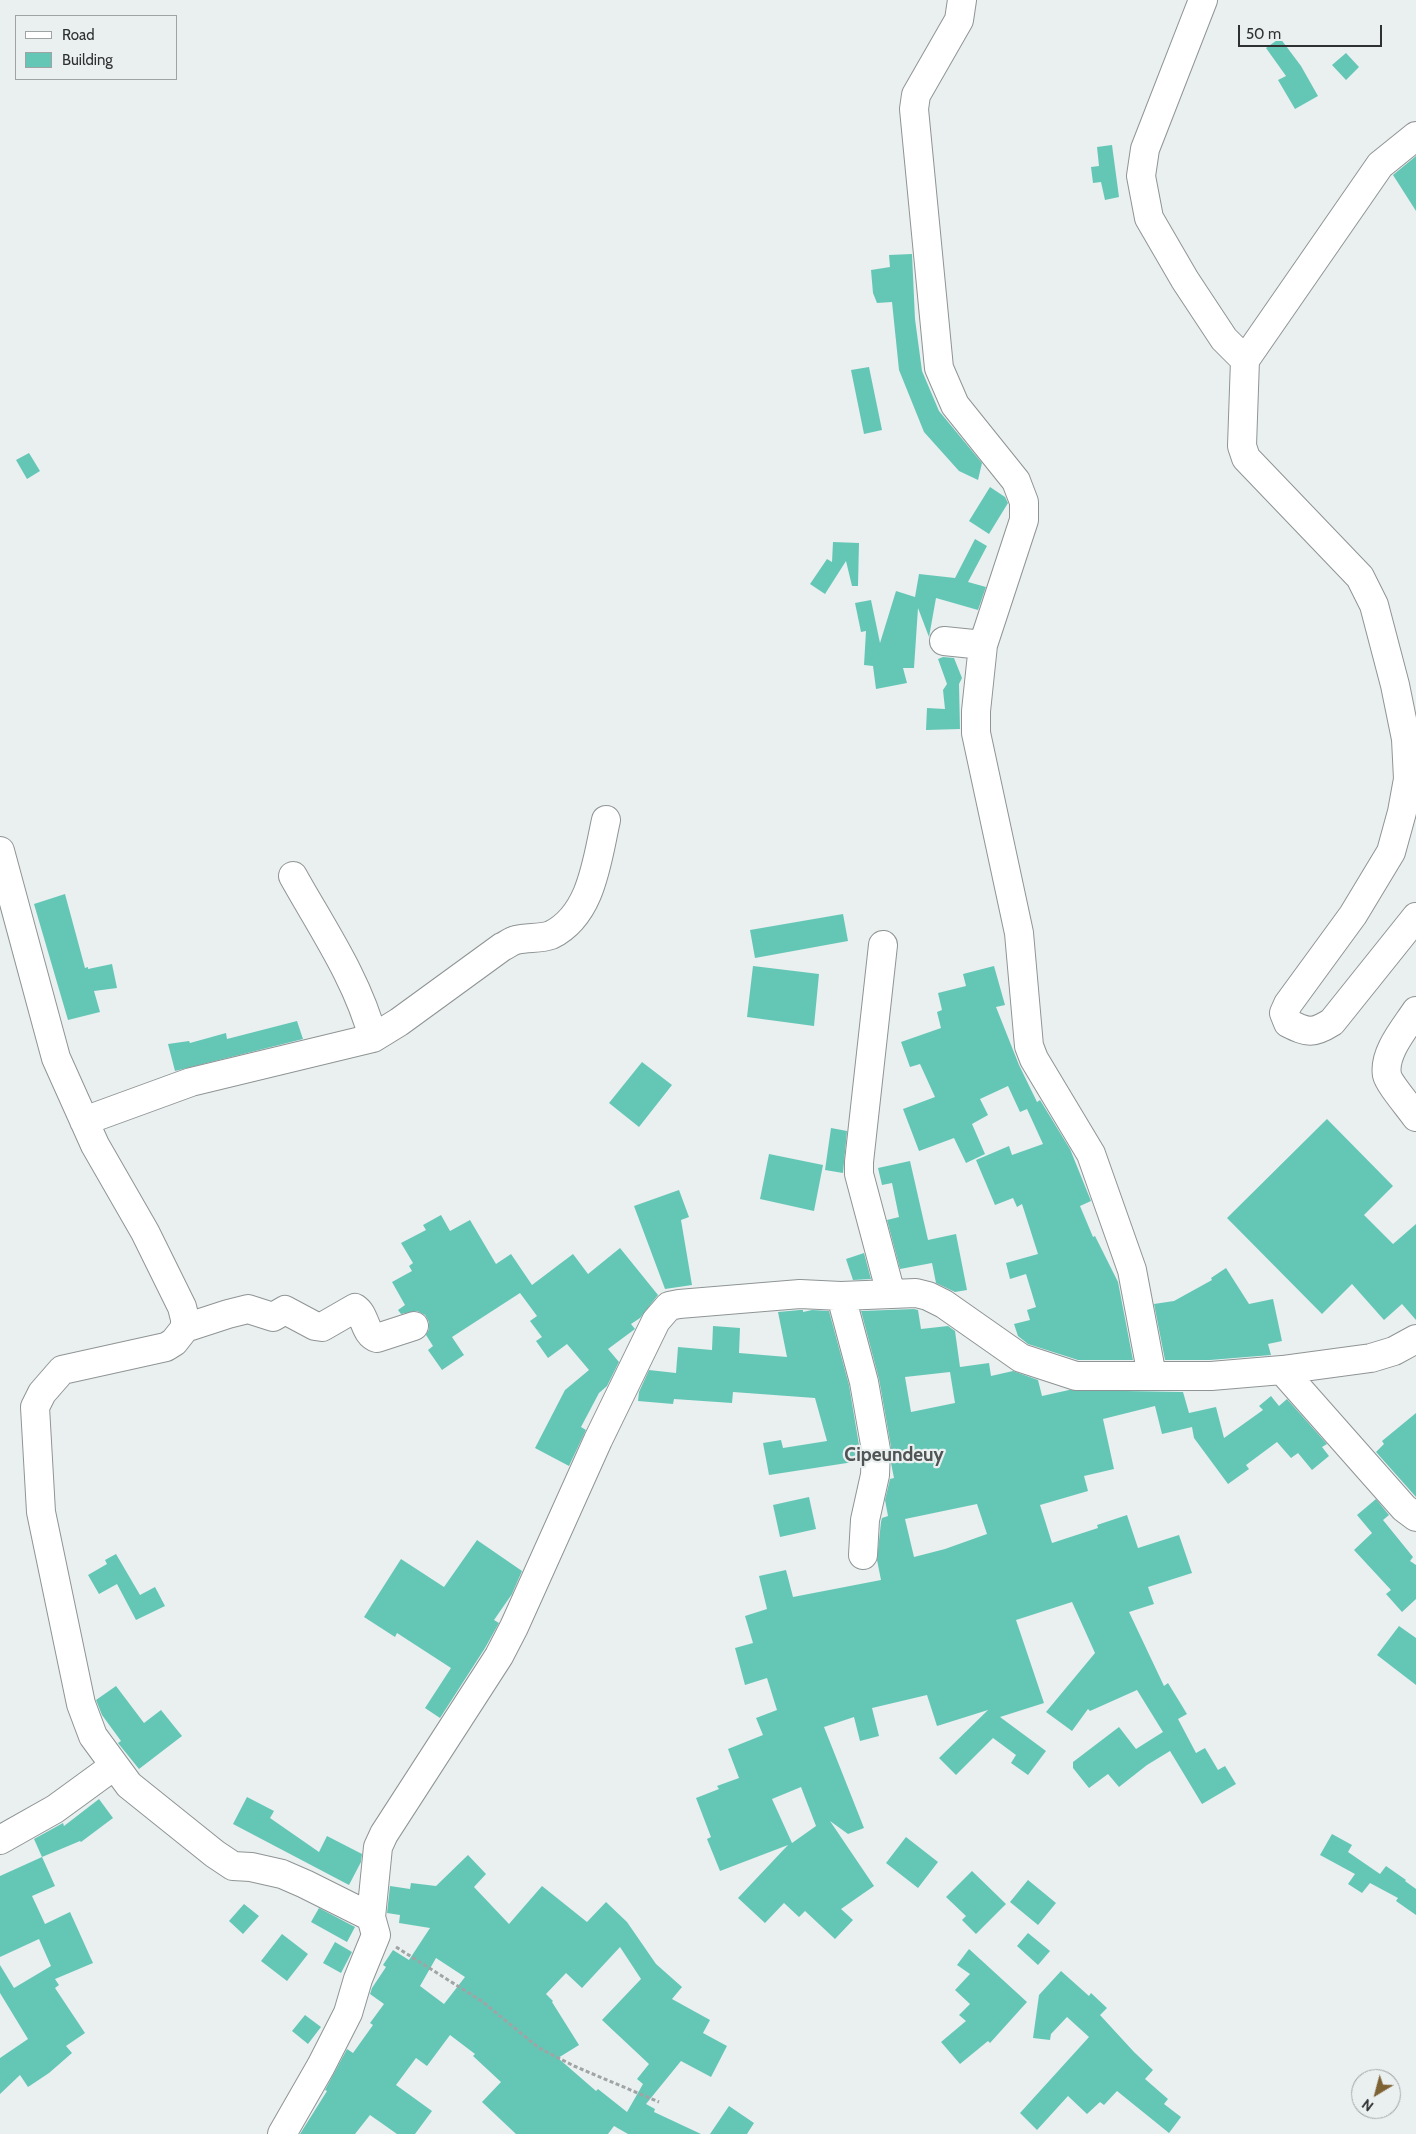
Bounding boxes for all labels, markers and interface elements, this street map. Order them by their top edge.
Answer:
legend [15,15,178,80]
scale bar [1241,15,1385,47]
text: 50 m [1246,25,1281,43]
text: Road [62,26,95,44]
text: Building [62,51,113,69]
district label: Cipeundeuy [844,1444,944,1466]
north arrow [1351,2069,1401,2119]
text: N [1358,2095,1377,2115]

